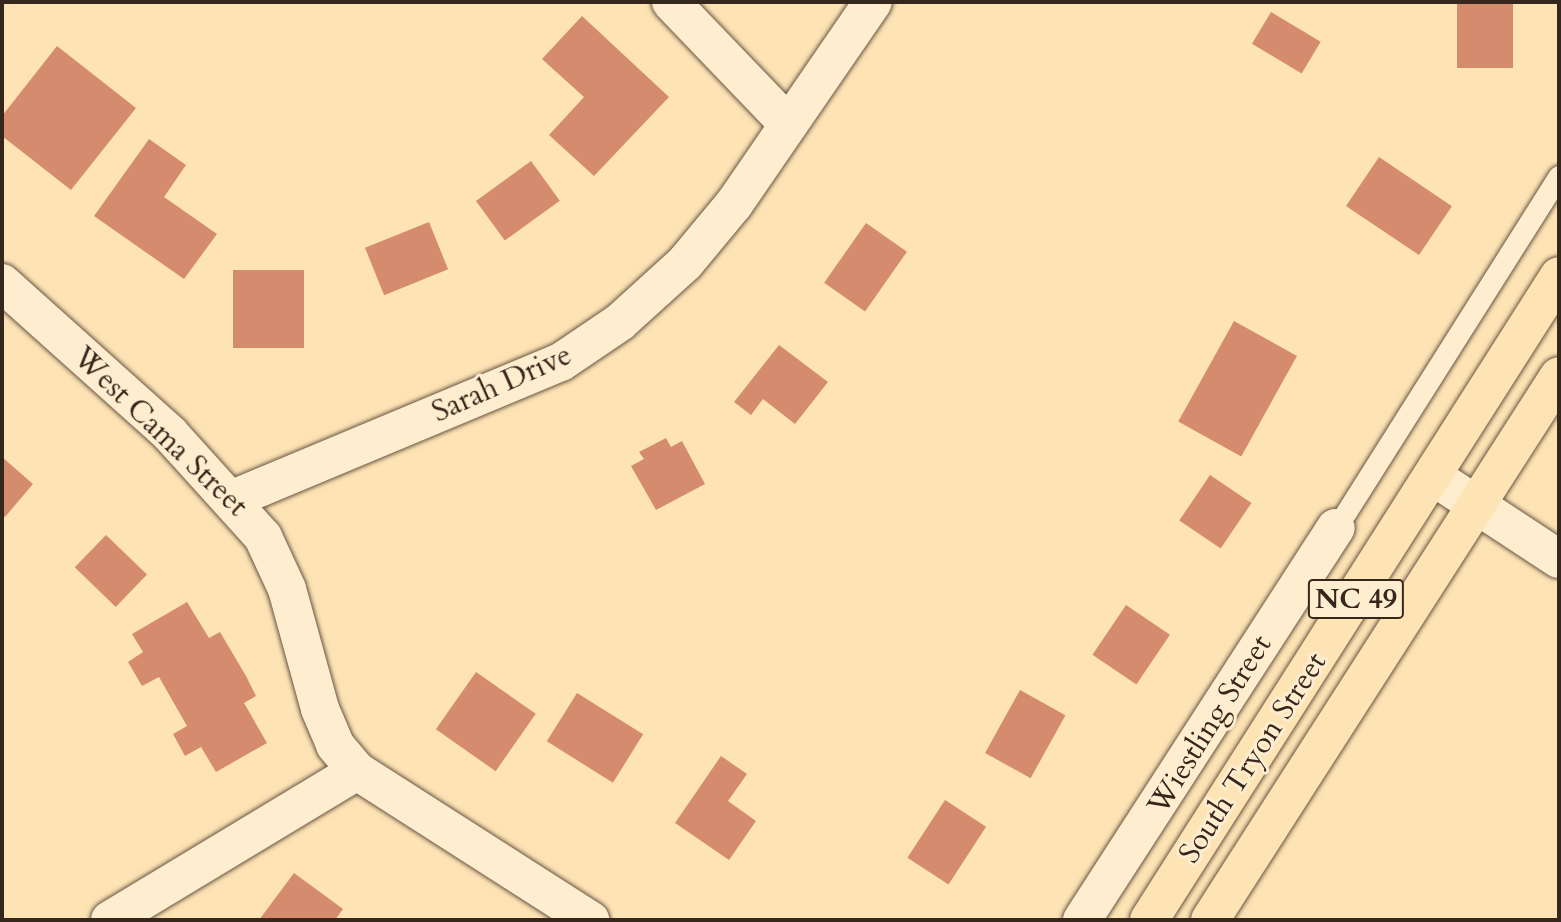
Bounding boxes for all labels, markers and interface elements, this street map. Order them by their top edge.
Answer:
street label: Sarah Drive [427,337,577,431]
street label: West Cama Street [65,340,255,524]
road number: NC 49 [1307,574,1405,624]
street label: Wiestling Street [1140,629,1280,821]
street label: South Tryon Street [1171,646,1335,870]

